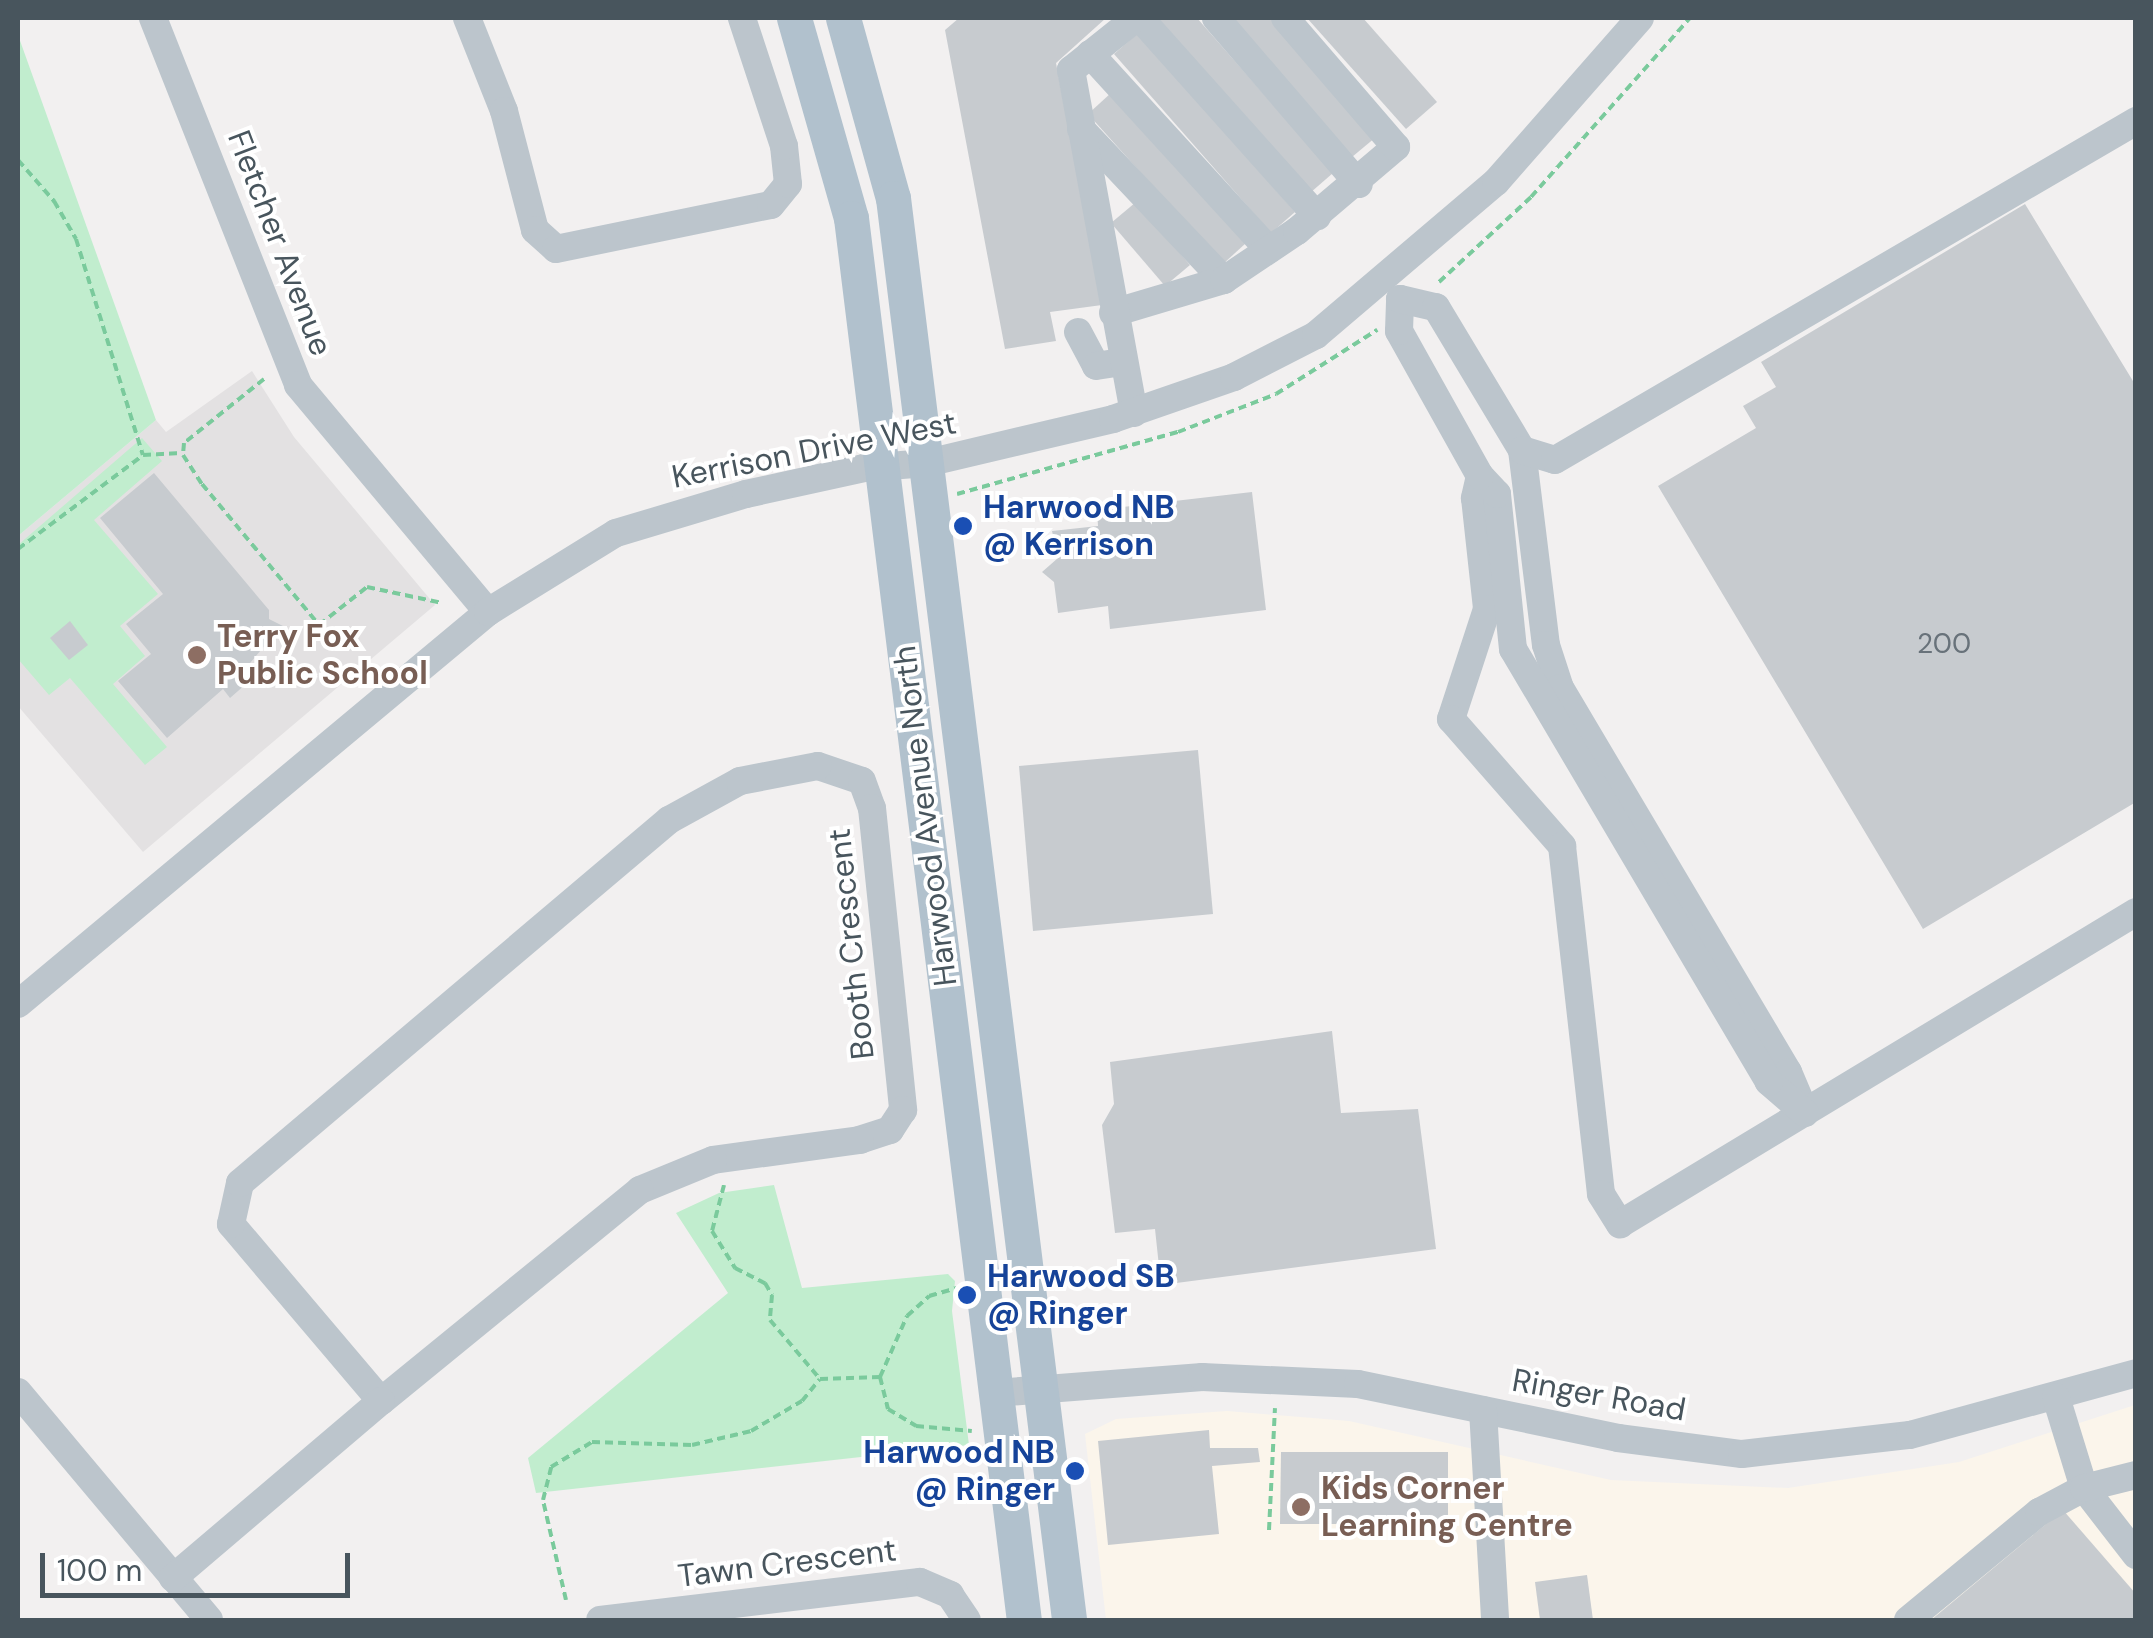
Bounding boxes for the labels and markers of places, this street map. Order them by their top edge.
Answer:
place label: Harwood NB @ Kerrison [983,489,1175,564]
marker: Harwood NB @ Kerrison [952,515,974,537]
place label: Terry Fox Public School [217,618,428,693]
marker: Terry Fox Public School [186,644,208,666]
place label: Harwood SB @ Ringer [987,1258,1175,1333]
marker: Harwood SB @ Ringer [956,1284,978,1306]
place label: Harwood NB @ Ringer [863,1434,1055,1509]
marker: Harwood NB @ Ringer [1064,1460,1086,1482]
place label: Kids Corner Learning Centre [1321,1470,1573,1545]
marker: Kids Corner Learning Centre [1290,1496,1312,1518]

